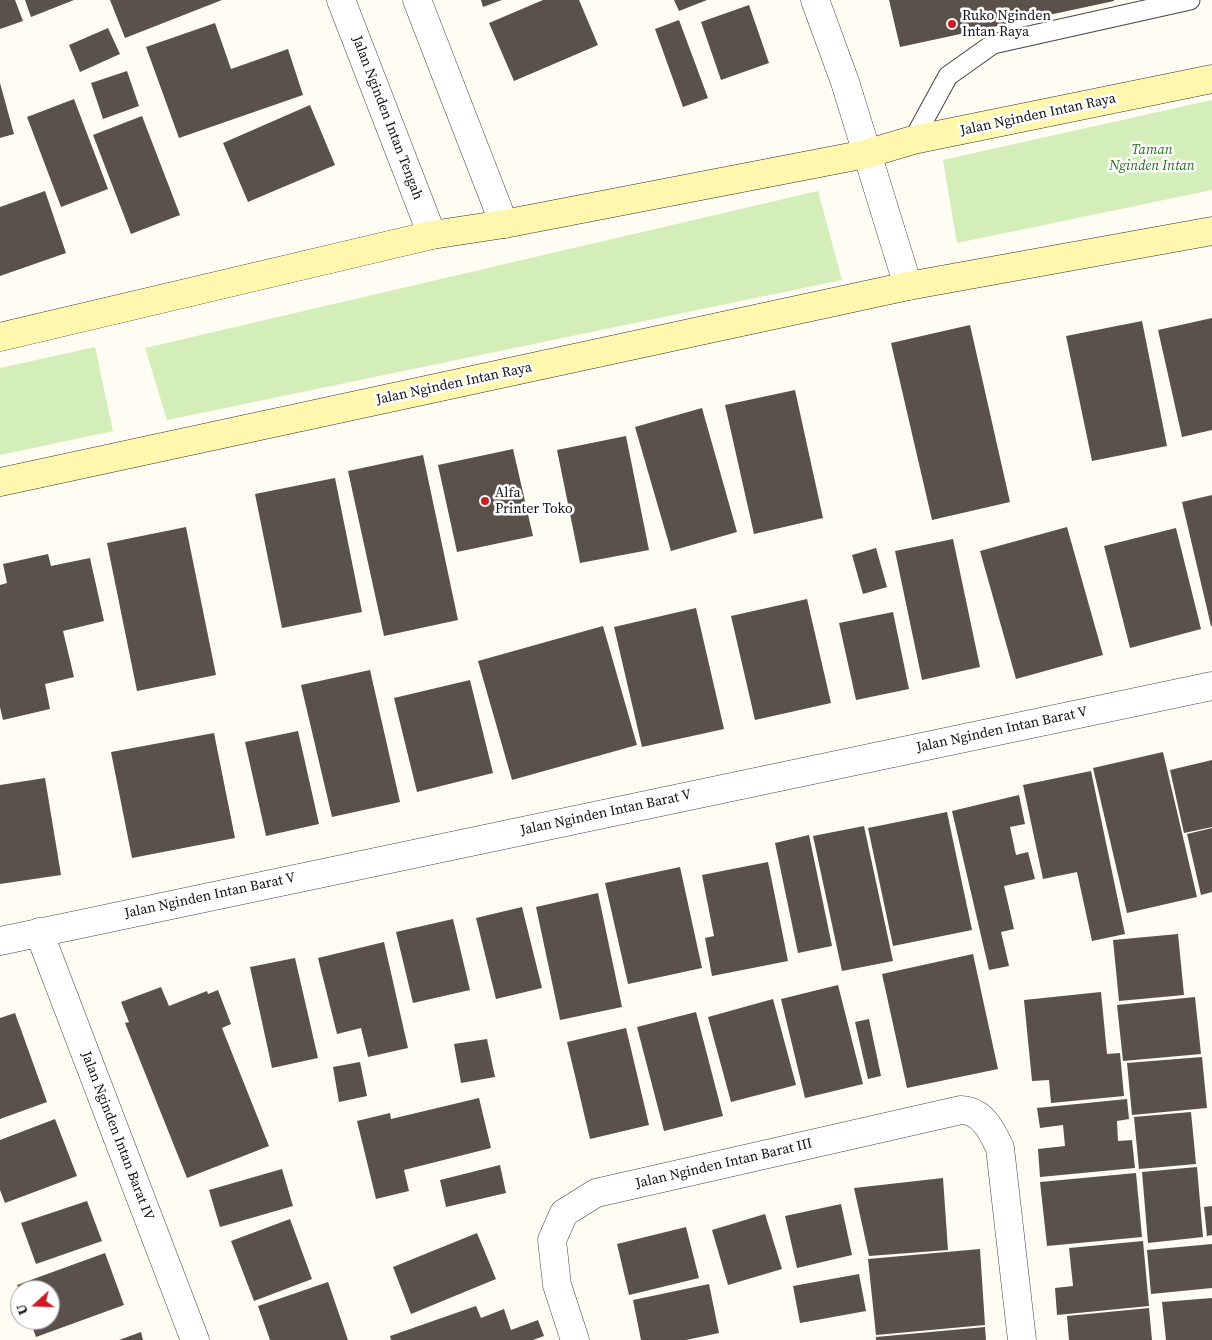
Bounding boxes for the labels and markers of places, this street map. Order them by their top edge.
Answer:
place label: Ruko Nginden Intan Raya [962,8,1051,40]
marker: Ruko Nginden Intan Raya [946,18,958,30]
place label: Alfa Printer Toko [495,485,573,518]
marker: Alfa Printer Toko [479,495,491,507]

